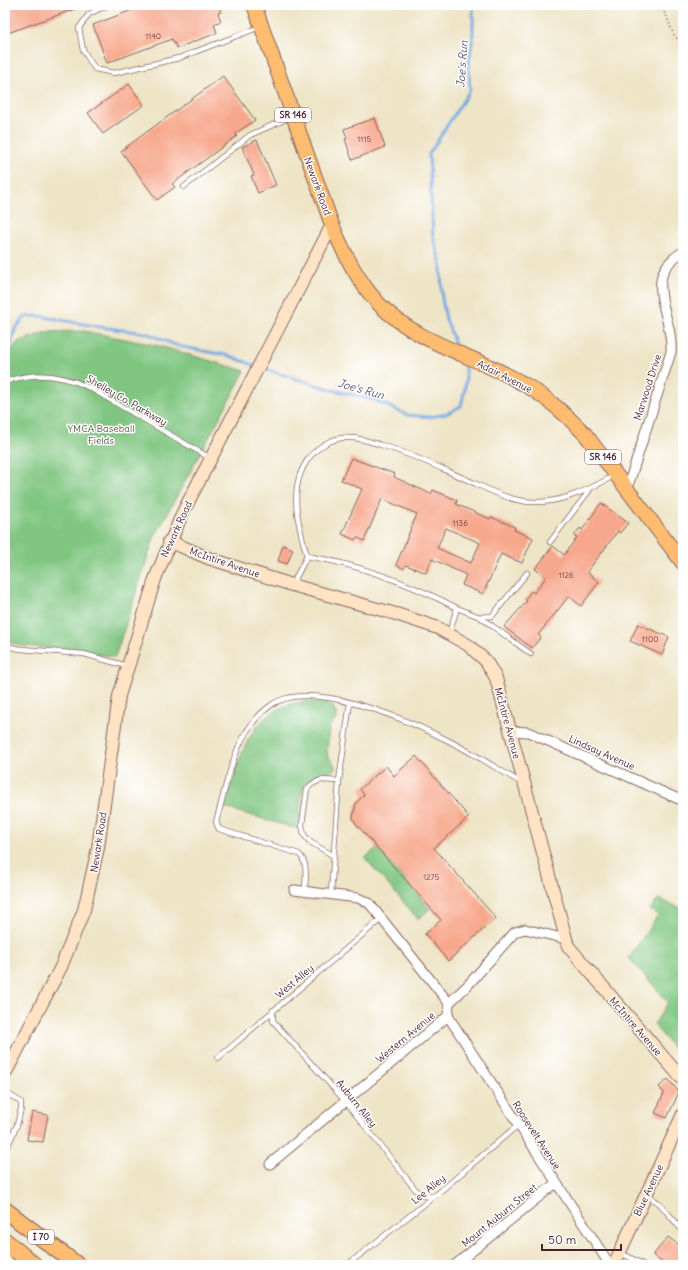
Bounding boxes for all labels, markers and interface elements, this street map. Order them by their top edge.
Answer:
house number: 1140 [145,31,161,41]
water label: Joe's Run [453,39,471,88]
road number: SR 146 [275,108,311,122]
house number: 1115 [357,134,371,144]
street label: Newark Road [301,155,334,217]
street label: Marwood Drive [631,352,664,422]
street label: Adair Avenue [475,357,535,396]
street label: Shelley Co. Parkway [84,372,169,429]
water label: Joe's Run [336,376,386,402]
park label: YMCA Baseball Fields [68,422,134,447]
road number: SR 146 [585,450,621,464]
street label: Newark Road [158,499,195,560]
house number: 1136 [452,518,468,528]
street label: McIntire Avenue [188,544,262,581]
house number: 1126 [558,570,574,580]
house number: 1100 [642,634,658,644]
street label: McIntire Avenue [492,686,523,760]
street label: Lindsay Avenue [567,732,637,773]
street label: Newark Road [87,811,110,873]
house number: 1275 [423,872,439,882]
street label: West Alley [272,961,316,1001]
street label: McIntire Avenue [607,994,665,1058]
street label: Western Avenue [373,1009,437,1066]
street label: Auburn Alley [333,1077,380,1130]
street label: Roosevelt Avenue [510,1099,564,1172]
street label: Blue Avenue [631,1162,666,1218]
street label: Lee Alley [409,1172,448,1207]
street label: Mount Auburn Street [459,1181,540,1250]
scale bar [542,1226,621,1252]
road number: I 70 [28,1230,54,1244]
text: 50 m [548,1232,577,1247]

